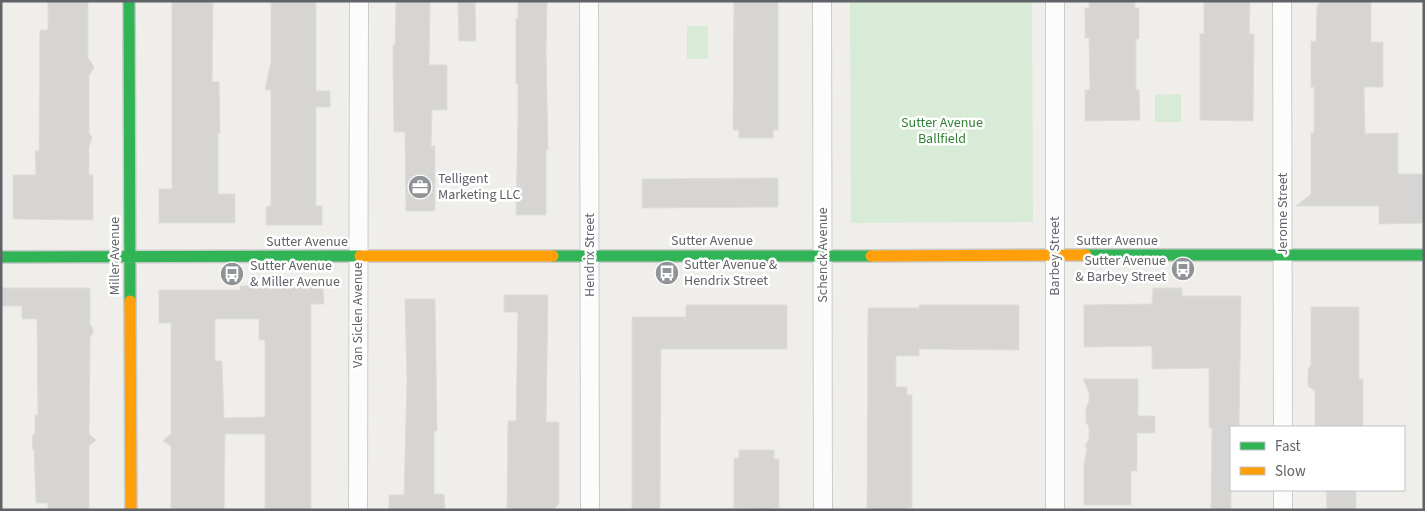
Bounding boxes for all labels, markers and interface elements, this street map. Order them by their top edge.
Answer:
park label: Sutter Avenue Ballfield [901,113,983,149]
place label: Telligent Marketing LLC [438,169,521,205]
street label: Jerome Street [1273,173,1293,255]
office icon: Telligent Marketing LLC [407,174,433,200]
street label: Schenck Avenue [813,207,833,303]
street label: Hendrix Street [580,213,600,297]
street label: Barbey Street [1045,216,1065,296]
street label: Miller Avenue [105,217,125,295]
street label: Sutter Avenue [671,231,753,251]
street label: Sutter Avenue [1076,231,1158,251]
street label: Sutter Avenue [266,232,348,252]
place label: Sutter Avenue & Barbey Street [1075,251,1166,287]
place label: Sutter Avenue & Hendrix Street [684,255,778,291]
place label: Sutter Avenue & Miller Avenue [250,256,340,292]
bus stop icon: Sutter Avenue & Barbey Street [1170,256,1196,282]
bus stop icon: Sutter Avenue & Hendrix Street [654,260,680,286]
bus stop icon: Sutter Avenue & Miller Avenue [219,261,245,287]
street label: Van Siclen Avenue [348,262,368,368]
legend [1230,426,1405,491]
text: Fast [1275,436,1301,457]
text: Slow [1275,461,1306,482]

